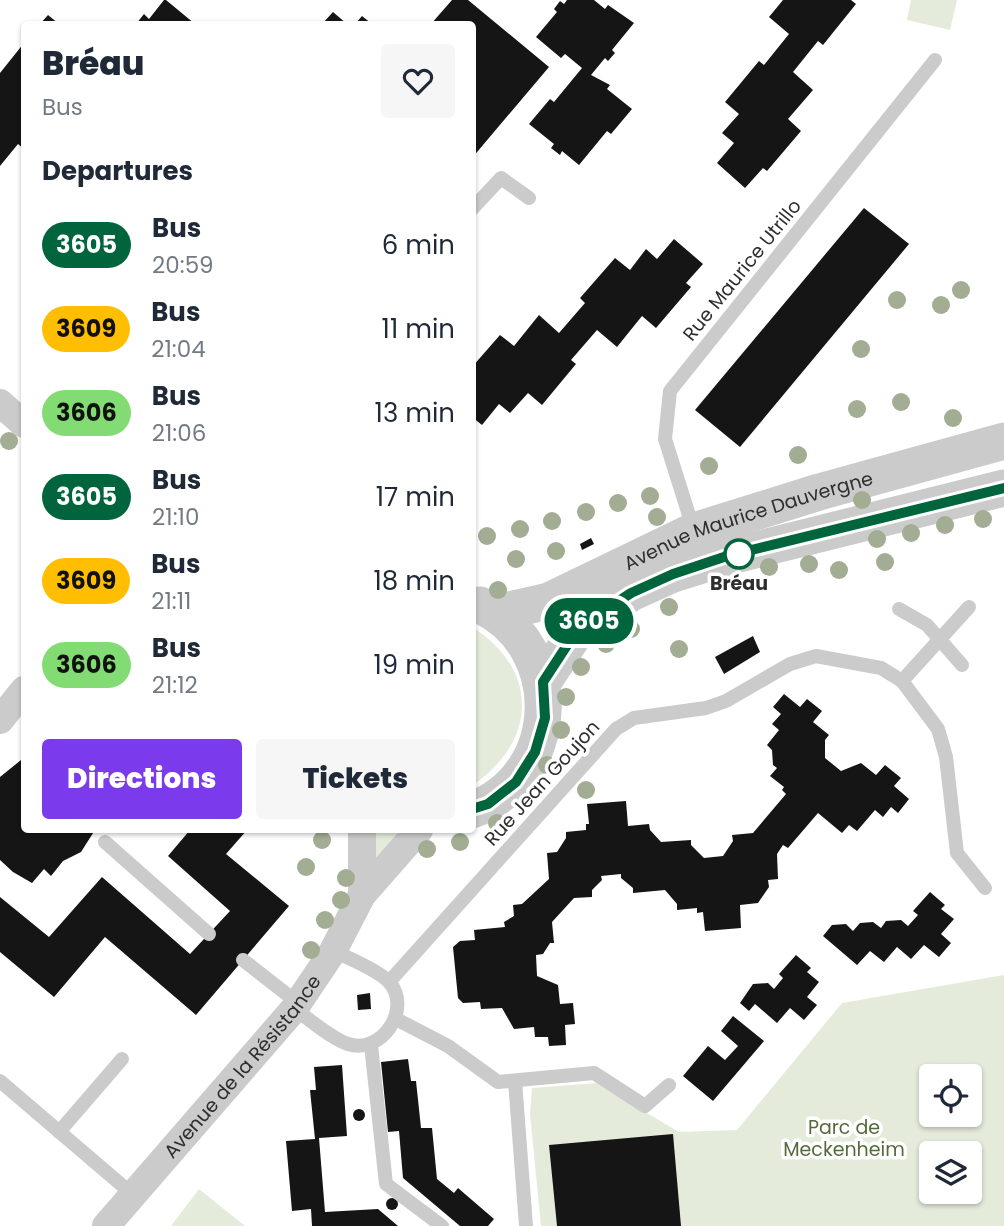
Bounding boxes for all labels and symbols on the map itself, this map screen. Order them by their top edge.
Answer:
street label: Rue Maurice Utrillo [676,193,808,347]
street label: Avenue Maurice Dauvergne [619,464,876,577]
marker: Bréau [724,539,754,569]
place label: Bréau [710,570,768,597]
line badge: 3605 [540,598,638,644]
street label: Rue Jean Goujon [478,714,606,852]
street label: Avenue de la Résistance [157,969,327,1164]
park label: Parc de Meckenheim [783,1114,905,1163]

